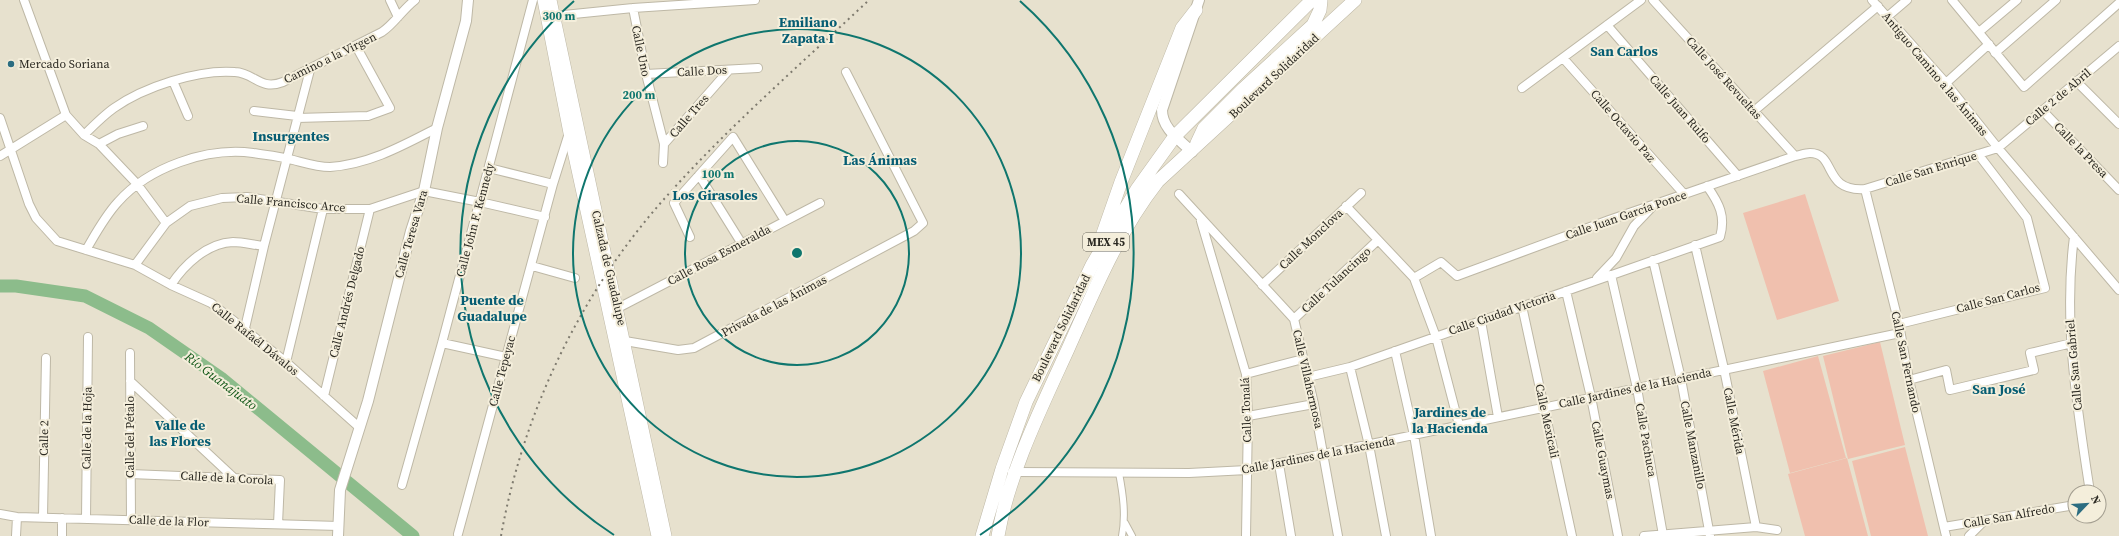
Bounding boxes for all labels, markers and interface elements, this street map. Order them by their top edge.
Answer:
text: 300 m [543,8,576,24]
street label: Antiguo Camino a las Ánimas [1878,9,1992,139]
district label: Emiliano Zapata I [779,12,837,48]
street label: Calle Uno [628,24,654,78]
street label: Camino a la Virgen [281,29,379,87]
street label: Boulevard Solidaridad [1225,30,1323,122]
street label: Calle José Revueltas [1683,33,1765,123]
district label: San Carlos [1590,41,1658,61]
place label: Mercado Soriana [19,56,111,72]
marker: Mercado Soriana [6,59,16,69]
street label: Calle Dos [677,62,727,80]
street label: Calle 2 de Abril [2022,64,2095,129]
street label: Calle Juan Rulfo [1646,71,1714,147]
street label: Calle Octavio Paz [1587,86,1659,166]
text: 200 m [623,87,656,103]
street label: Calle Tres [666,91,712,141]
street label: Calle la Presa [2050,119,2112,182]
district label: Insurgentes [253,126,330,146]
street label: Calle San Enrique [1883,147,1979,191]
district label: Las Ánimas [843,150,918,170]
street label: Calle John F. Kennedy [452,160,498,279]
text: 100 m [702,166,735,182]
district label: Los Girasoles [672,185,758,205]
street label: Calle Teresa Vara [391,187,431,280]
street label: Calle Juan García Ponce [1563,187,1689,243]
street label: Calle Francisco Arce [236,190,346,216]
street label: Calle Monclova [1276,205,1347,273]
street label: Calzada de Guadalupe [588,209,630,327]
street label: Calle Rosa Esmeralda [665,221,774,289]
road number: MEX 45 [1083,233,1129,251]
street label: Calle Tulancingo [1298,243,1375,316]
street label: Calle Andrés Delgado [325,244,369,359]
centre of rings [790,246,804,260]
street label: Privada de las Ánimas [718,271,830,341]
street label: Boulevard Solidaridad [1028,271,1094,384]
street label: Calle San Carlos [1954,279,2042,317]
street label: Calle Ciudad Victoria [1446,287,1558,339]
district label: Puente de Guadalupe [457,290,527,326]
street label: Calle Rafaél Dávalos [208,299,302,379]
street label: Calle San Fernando [1887,310,1925,415]
street label: Calle San Gabriel [2062,318,2086,411]
street label: Calle Villahermosa [1289,328,1327,431]
street label: Calle Tepeyac [485,334,519,408]
water label: Río Guanajuato [181,348,261,414]
street label: Calle Jardines de la Hacienda [1557,364,1714,412]
street label: Calle Tonalá [1237,376,1255,443]
district label: San José [1972,379,2026,399]
street label: Calle Mexicali [1531,382,1563,460]
street label: Calle de la Hoja [78,385,96,470]
street label: Calle Mérida [1720,386,1748,457]
street label: Calle del Pétalo [122,396,138,478]
street label: Calle Manzanillo [1677,399,1709,491]
district label: Jardines de la Hacienda [1412,402,1488,438]
street label: Calle Pachuca [1632,402,1661,479]
district label: Valle de las Flores [149,415,211,451]
street label: Calle 2 [36,420,52,456]
street label: Calle Guaymas [1588,420,1618,500]
street label: Calle Jardines de la Hacienda [1240,432,1397,478]
street label: Calle de la Corola [180,468,275,488]
north arrow [2067,484,2107,524]
text: N [2087,493,2104,507]
street label: Calle San Alfredo [1962,500,2056,532]
street label: Calle de la Flor [129,512,209,530]

